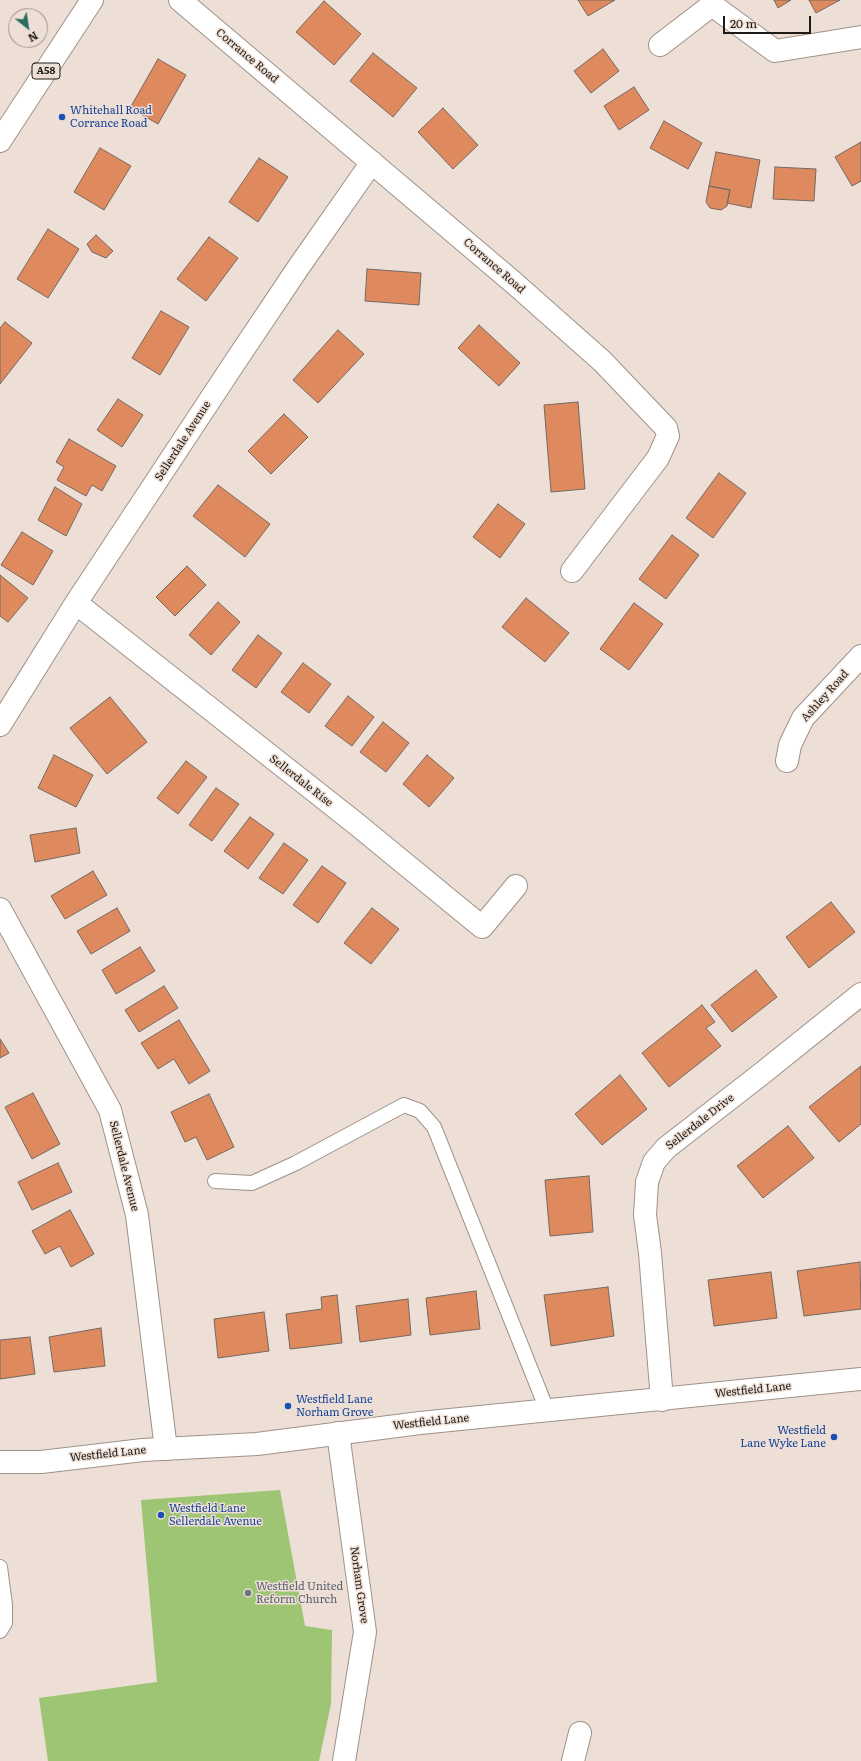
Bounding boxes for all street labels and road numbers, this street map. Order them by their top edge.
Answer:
street label: Corrance Road [213,26,281,86]
road number: A58 [32,63,60,79]
street label: Corrance Road [460,236,528,296]
street label: Sellerdale Avenue [152,398,214,484]
street label: Ashley Road [798,668,852,724]
street label: Sellerdale Rise [267,752,335,810]
street label: Sellerdale Drive [663,1091,737,1153]
street label: Sellerdale Avenue [106,1119,142,1213]
street label: Westfield Lane [714,1379,792,1401]
street label: Westfield Lane [392,1411,470,1433]
street label: Westfield Lane [69,1443,147,1465]
street label: Norham Grove [347,1546,371,1624]

